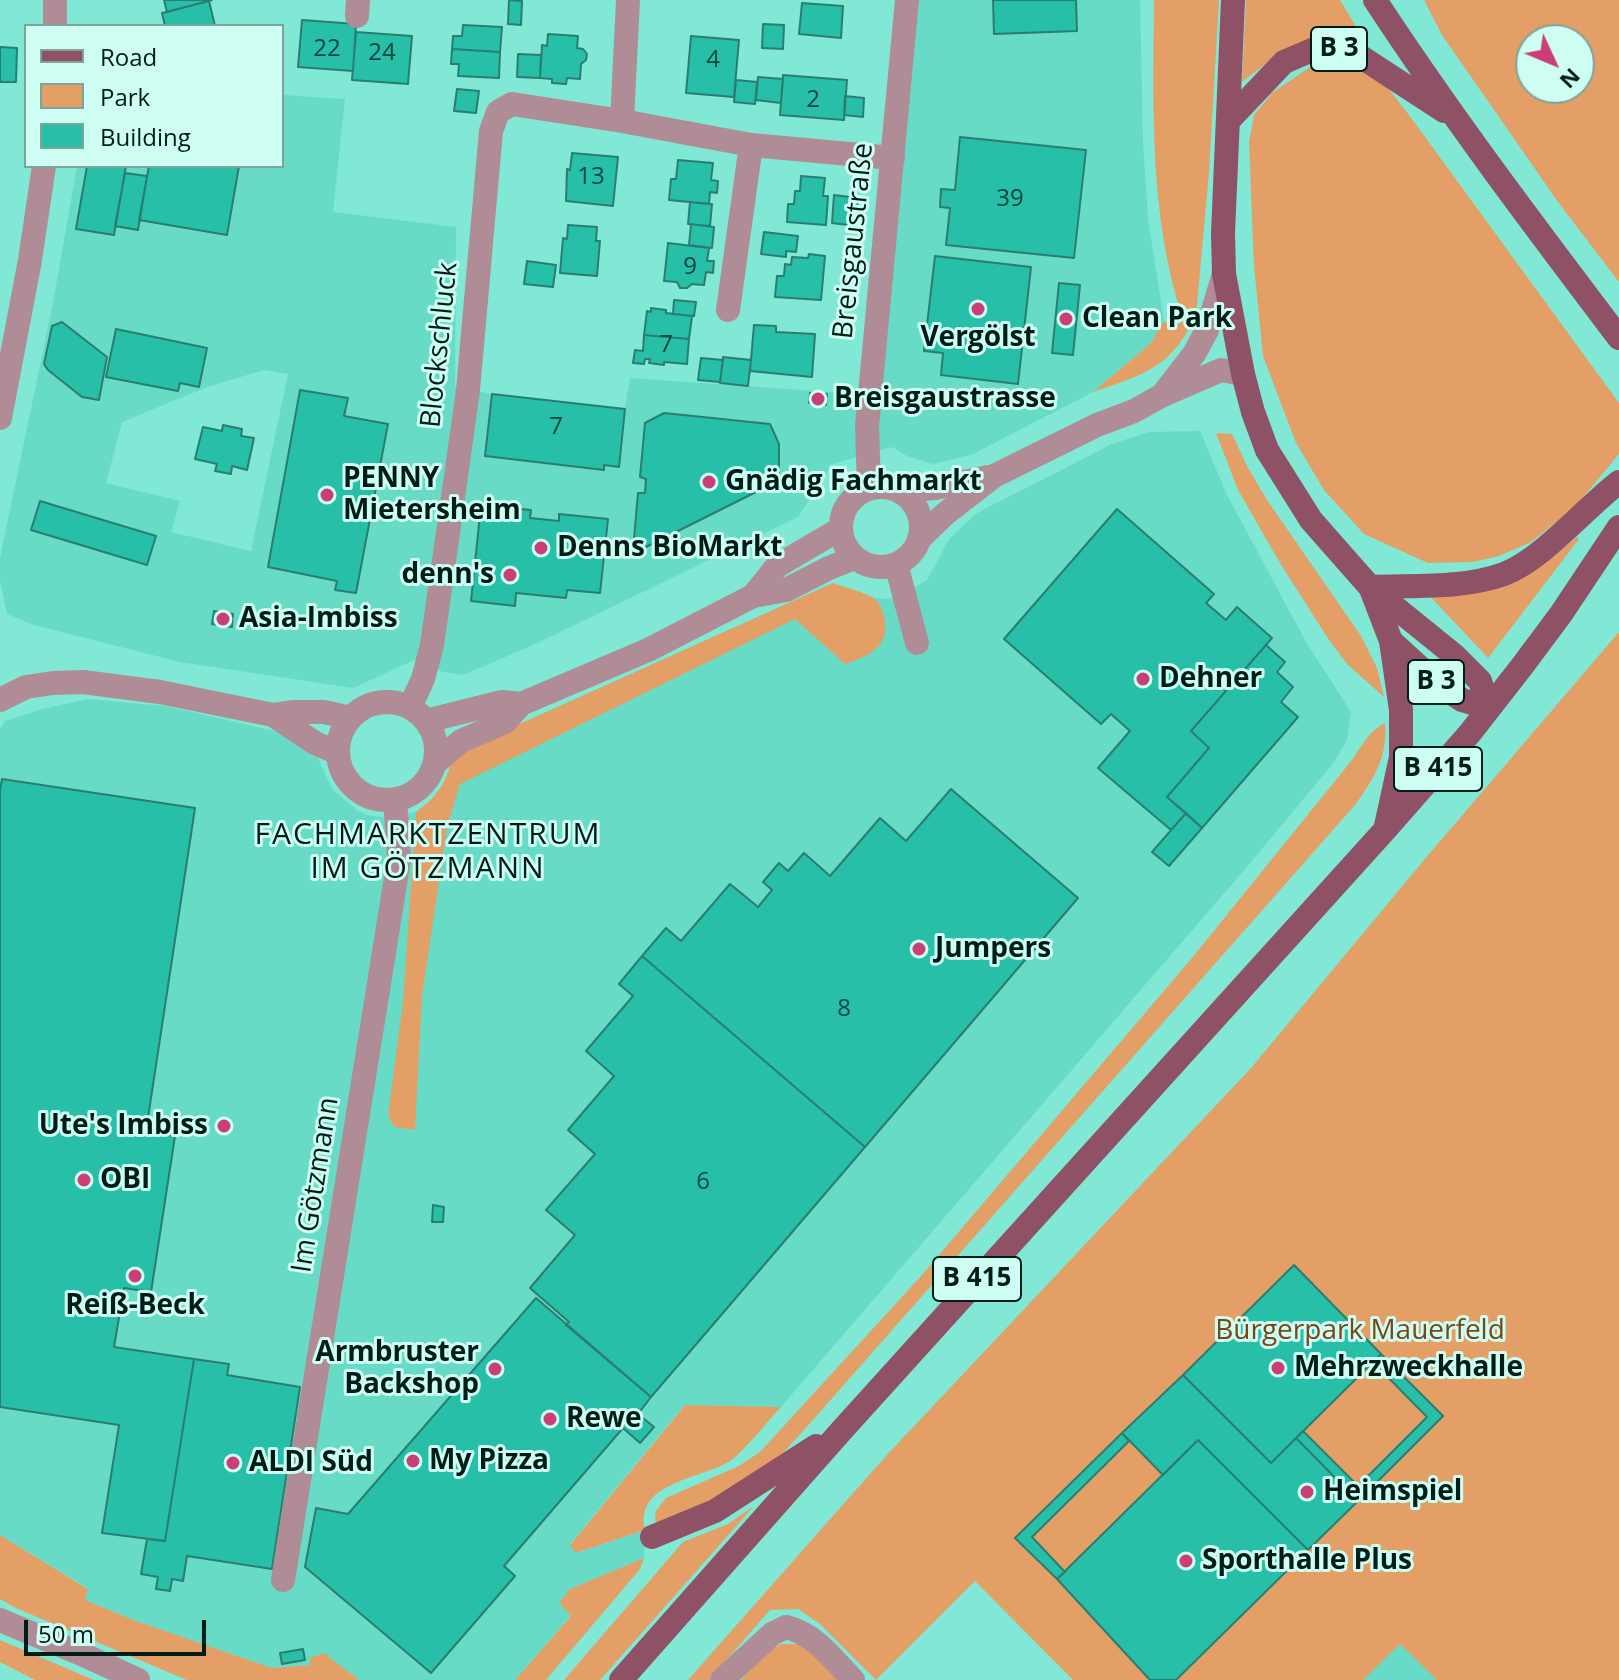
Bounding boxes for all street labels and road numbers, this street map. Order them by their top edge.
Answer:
road number: B 3 [1311,27,1367,71]
street label: Breisgaustraße [827,141,881,341]
street label: Blockschluck [415,260,465,430]
road number: B 3 [1408,660,1464,704]
road number: B 415 [1394,747,1482,791]
street label: Im Götzmann [286,1095,346,1275]
road number: B 415 [933,1257,1021,1301]

